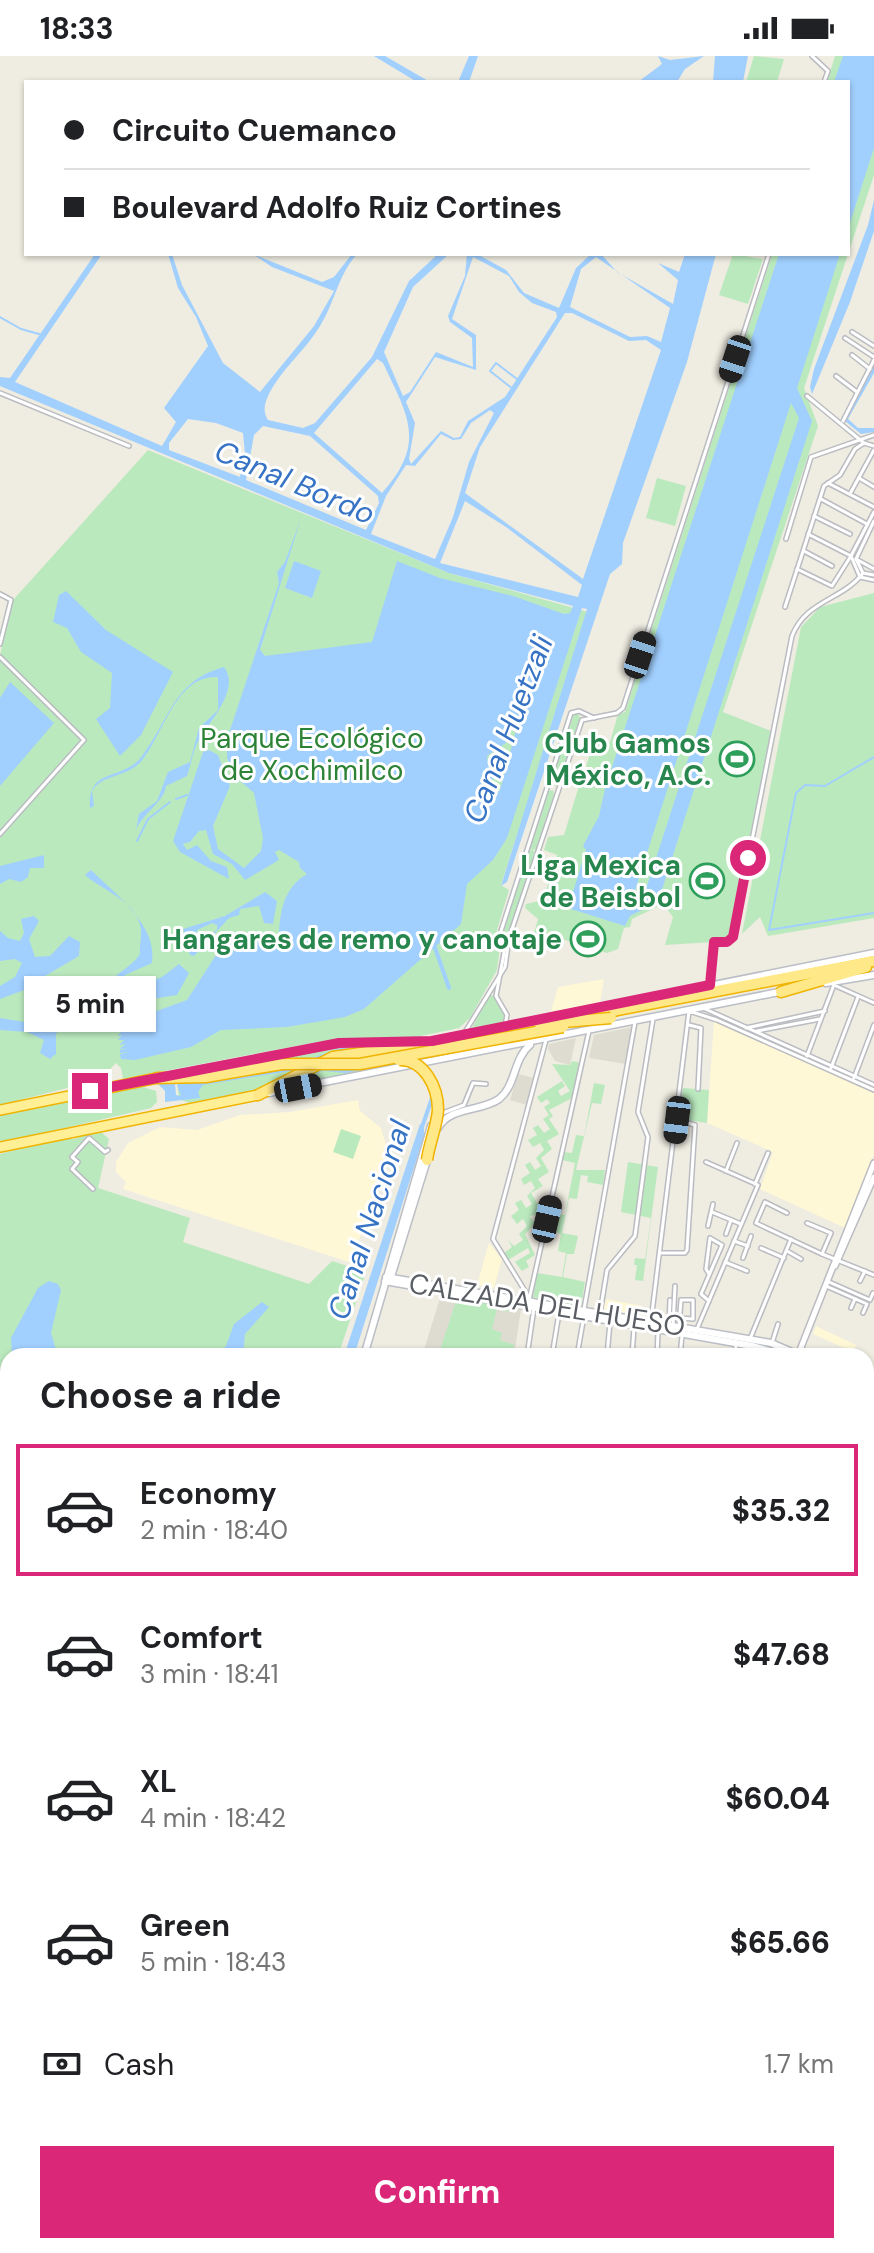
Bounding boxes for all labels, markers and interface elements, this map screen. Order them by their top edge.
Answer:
text: 18:33 [40,9,114,48]
text: Circuito Cuemanco [112,111,397,150]
text: Boulevard Adolfo Ruiz Cortines [112,188,562,227]
car [716,332,754,386]
water label: Canal Bordo [209,431,381,533]
car [621,628,659,682]
water label: Canal Huetzali [454,629,562,828]
park label: Parque Ecológico de Xochimilco [200,720,424,789]
place label: Club Gamos México, A.C. [544,725,711,794]
sports icon: Club Gamos México, A.C. [718,740,756,778]
route start [730,840,766,876]
place label: Liga Mexica de Beisbol [520,847,681,916]
sports icon: Liga Mexica de Beisbol [688,862,726,900]
sports icon: Hangares de remo y canotaje [569,920,607,958]
place label: Hangares de remo y canotaje [162,921,562,958]
callout: 5 min [24,975,156,1031]
text: 5 min [55,987,125,1021]
car [272,1072,324,1104]
route end [72,1073,108,1109]
car [662,1095,692,1145]
water label: Canal Nacional [318,1114,420,1325]
car [530,1193,564,1245]
street label: CALZADA DEL HUESO [406,1265,688,1345]
text: Choose a ride [40,1372,281,1419]
icon: car [44,1474,116,1546]
text: Economy [140,1474,277,1513]
text: $35.32 [732,1491,830,1530]
text: 2 min · 18:40 [140,1513,288,1547]
icon: car [44,1618,116,1690]
text: Comfort [140,1618,263,1657]
text: $47.68 [733,1635,830,1674]
text: 3 min · 18:41 [140,1657,279,1691]
icon: car [44,1762,116,1834]
text: XL [140,1762,177,1801]
text: $60.04 [725,1779,830,1818]
text: 4 min · 18:42 [140,1801,286,1835]
icon: car [44,1906,116,1978]
text: Green [140,1906,230,1945]
text: $65.66 [730,1923,830,1962]
text: 5 min · 18:43 [140,1945,286,1979]
icon: cash [40,2042,84,2086]
text: Cash [104,2045,174,2084]
text: 1.7 km [764,2047,834,2081]
button: Confirm [40,2146,834,2238]

